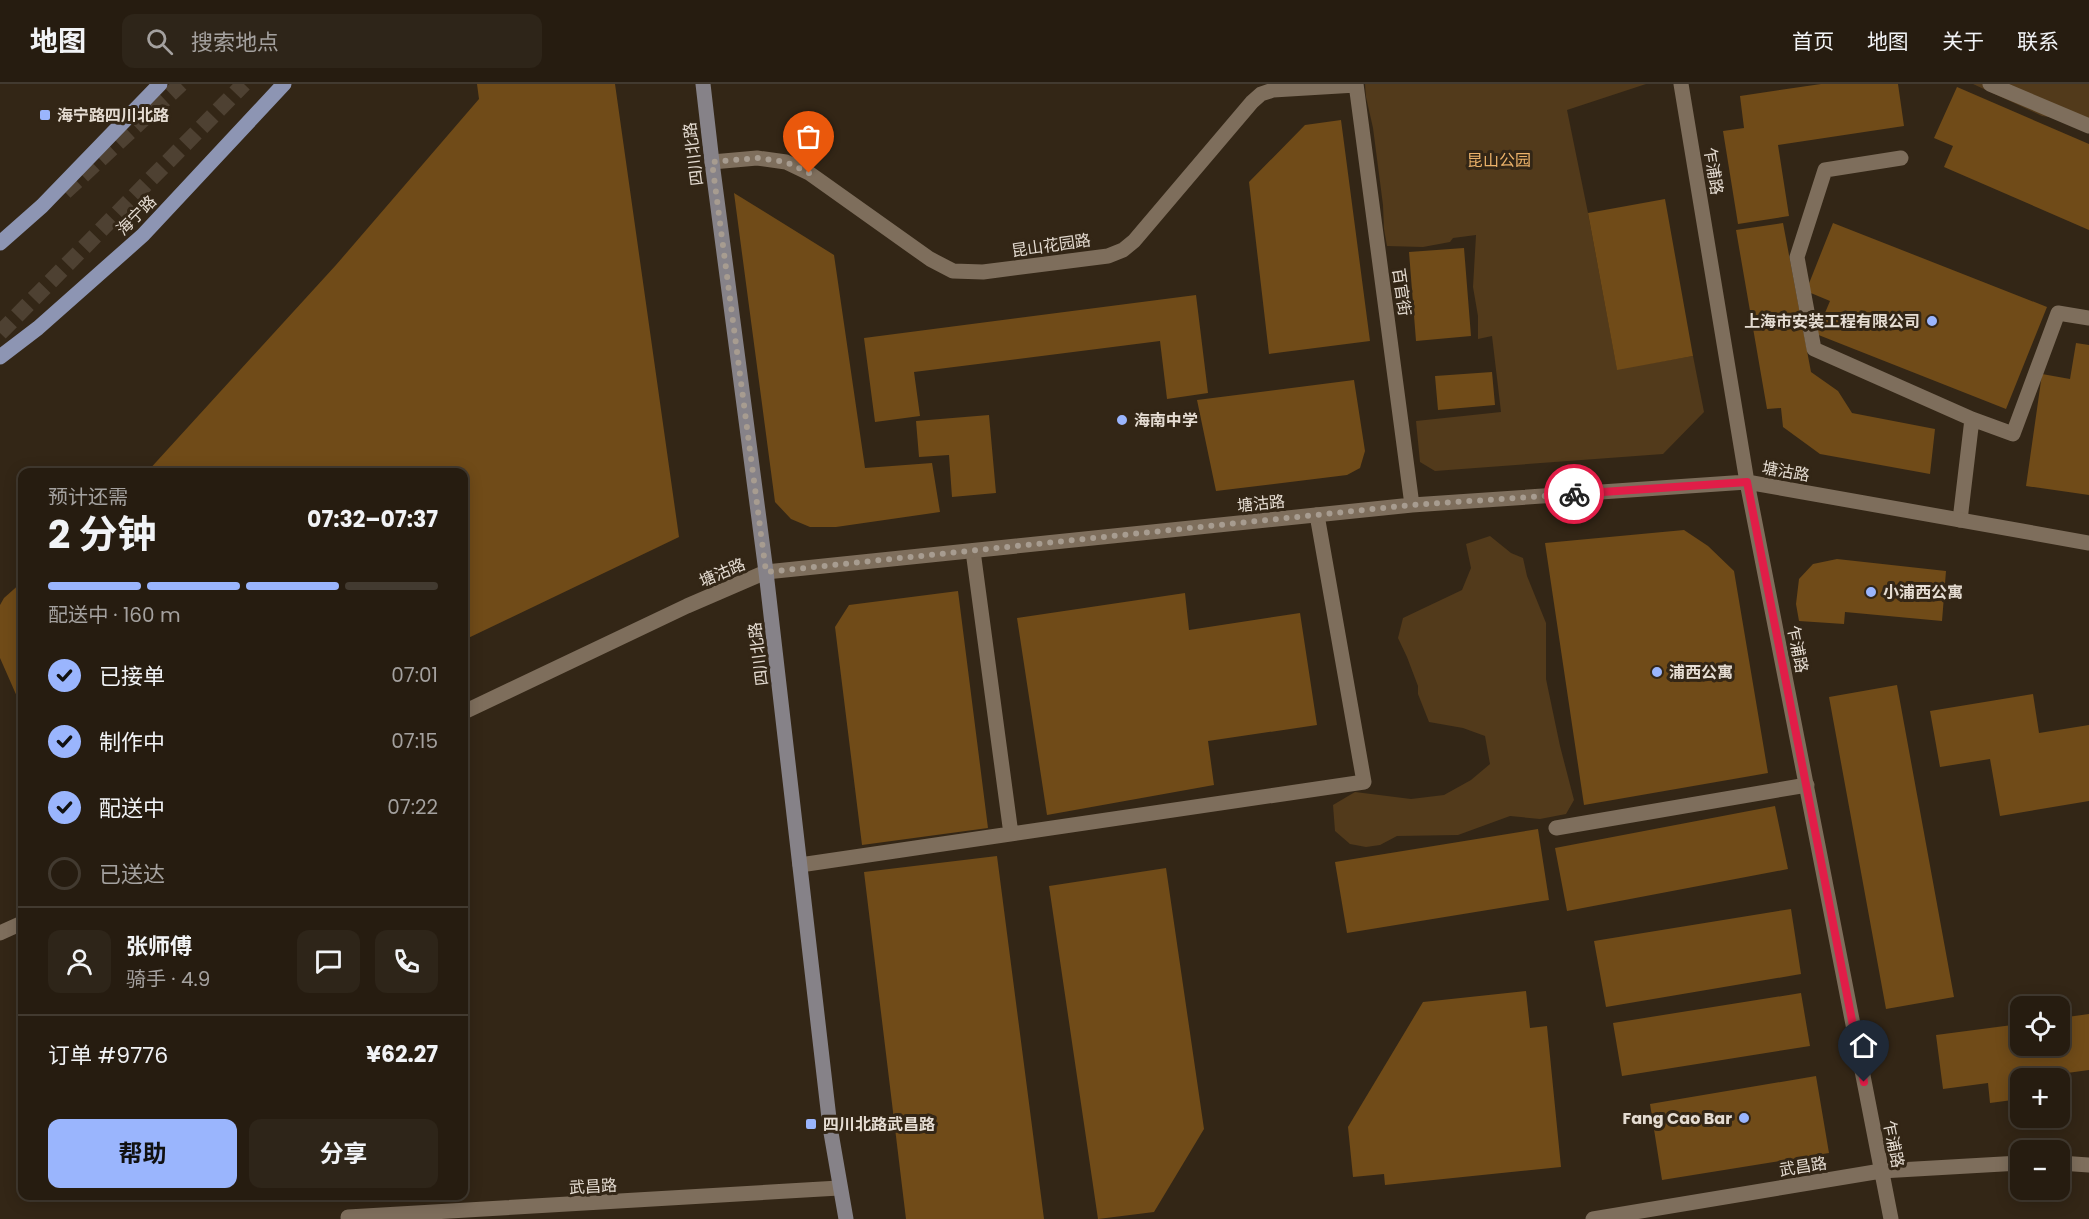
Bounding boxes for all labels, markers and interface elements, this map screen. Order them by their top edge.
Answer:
search box [122,14,542,68]
text: 地图 [30,22,86,61]
icon: search [143,25,176,58]
text: 搜索地点 [191,27,279,58]
text: 首页 [1792,27,1834,56]
text: 地图 [1867,27,1909,56]
text: 关于 [1942,27,1984,56]
text: 联系 [2017,27,2059,56]
place label: 海宁路四川北路 [57,104,169,127]
marker: 海宁路四川北路 [38,108,52,122]
pin [783,111,834,173]
icon: bag [792,120,825,153]
street label: 四川北路 [678,121,709,187]
street label: 乍浦路 [1698,146,1729,197]
park label: 昆山公园 [1467,149,1531,172]
street label: 海宁路 [111,190,161,240]
street label: 昆山花园路 [1010,229,1092,262]
street label: 百官街 [1387,267,1416,317]
place label: 上海市安装工程有限公司 [1744,310,1920,333]
marker: 上海市安装工程有限公司 [1925,314,1939,328]
place label: 海南中学 [1134,409,1198,432]
marker: 海南中学 [1115,413,1129,427]
street label: 塘沽路 [1760,456,1812,487]
courier [1544,464,1604,524]
icon: bike [1558,478,1591,511]
text: 预计还需 [48,483,128,511]
street label: 塘沽路 [1236,490,1286,517]
text: 07:32–07:37 [307,504,438,535]
text: 2 分钟 [48,507,157,562]
street label: 塘沽路 [696,552,749,592]
place label: 小浦西公寓 [1883,581,1963,604]
marker: 小浦西公寓 [1864,585,1878,599]
text: 配送中 · 160 m [48,601,181,629]
street label: 四川北路 [743,621,774,687]
street label: 乍浦路 [1782,623,1813,675]
icon: check [48,659,81,692]
text: 已接单 [99,661,165,692]
text: 07:01 [391,661,438,689]
place label: 浦西公寓 [1669,661,1733,684]
marker: 浦西公寓 [1650,665,1664,679]
icon: check [48,725,81,758]
text: 制作中 [99,727,165,758]
text: 07:15 [391,727,438,755]
icon: check [48,791,81,824]
text: 配送中 [99,793,165,824]
text: 07:22 [387,793,438,821]
text: 已送达 [99,859,165,890]
button: person [48,930,111,993]
button: chat [297,930,360,993]
button: phone [375,930,438,993]
text: 张师傅 [126,931,192,962]
text: 骑手 · 4.9 [126,965,210,993]
map controls [2010,996,2070,1200]
button: locate [2010,996,2070,1056]
pin [1838,1020,1889,1082]
icon: home [1847,1029,1880,1062]
text: ¥62.27 [366,1039,438,1070]
text: 订单 #9776 [48,1040,168,1071]
button: + [2010,1068,2070,1128]
place label: Fang Cao Bar [1622,1107,1732,1130]
marker: Fang Cao Bar [1737,1111,1751,1125]
place label: 四川北路武昌路 [823,1113,935,1136]
marker: 四川北路武昌路 [804,1117,818,1131]
street label: 乍浦路 [1878,1118,1909,1170]
button: 帮助 [48,1119,237,1188]
button: 分享 [249,1119,438,1188]
button: − [2010,1140,2070,1200]
street label: 武昌路 [1778,1151,1829,1182]
street label: 武昌路 [568,1174,618,1199]

